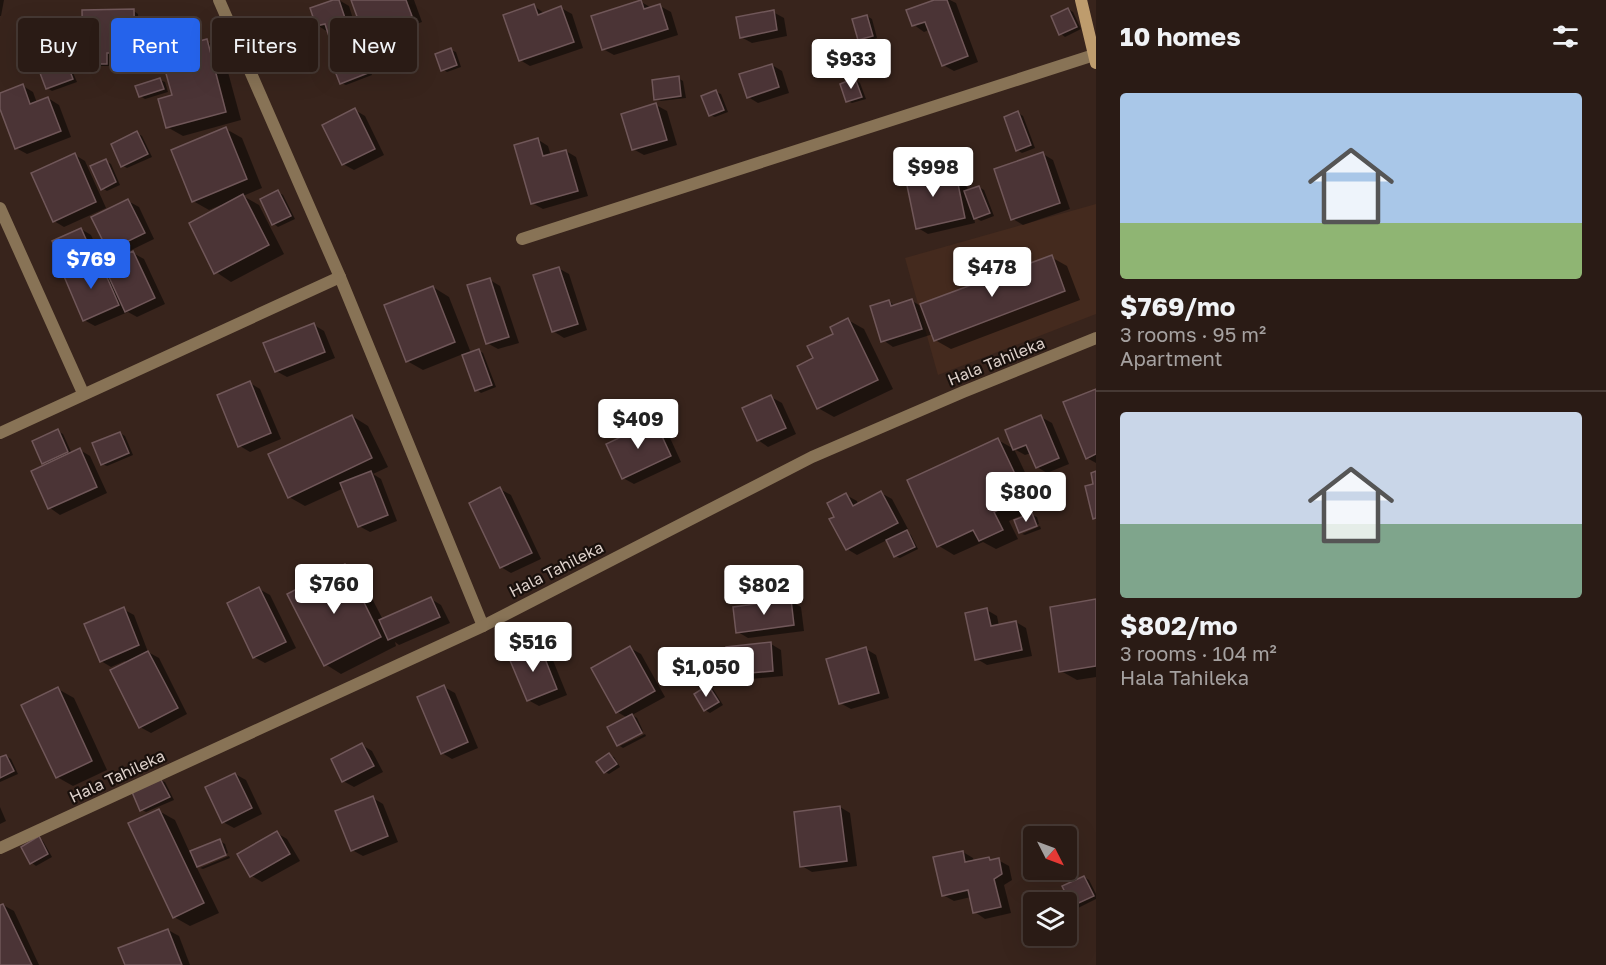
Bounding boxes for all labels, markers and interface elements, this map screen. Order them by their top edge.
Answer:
chip: Buy [18,18,99,72]
chip: Rent [111,18,200,72]
chip: Filters [212,18,318,72]
chip: New [330,18,417,72]
icon: filters [1549,20,1582,53]
text: 10 homes [1120,21,1241,52]
pin: $933 [815,39,887,90]
text: $933 [826,46,876,70]
icon: home [1297,132,1405,240]
pin: $998 [897,147,969,198]
text: $998 [907,154,959,178]
pin: $769 [55,239,127,290]
text: $769 [66,246,116,270]
pin: $478 [956,247,1028,298]
text: $478 [967,254,1017,278]
text: $769/mo [1120,291,1235,322]
text: 3 rooms · 95 m² [1120,322,1266,346]
street label: Hala Tahileka [944,332,1048,390]
text: Apartment [1120,346,1223,370]
pin: $409 [602,399,674,450]
text: $409 [612,406,664,430]
icon: home [1297,451,1405,559]
pin: $800 [990,472,1062,523]
text: $800 [1000,479,1052,503]
street label: Hala Tahileka [505,537,607,601]
pin: $760 [298,564,370,615]
pin: $802 [728,565,800,616]
text: $760 [309,571,359,595]
text: $802 [738,572,790,596]
text: $802/mo [1120,610,1238,641]
pin: $516 [497,622,569,673]
text: $516 [509,629,557,653]
text: 3 rooms · 104 m² [1120,641,1277,665]
pin: $1,050 [657,647,755,698]
text: $1,050 [672,654,740,678]
text: Hala Tahileka [1120,665,1249,689]
street label: Hala Tahileka [66,745,168,807]
north arrow [1023,826,1077,880]
map controls [1023,826,1077,946]
button: layers [1023,892,1077,946]

